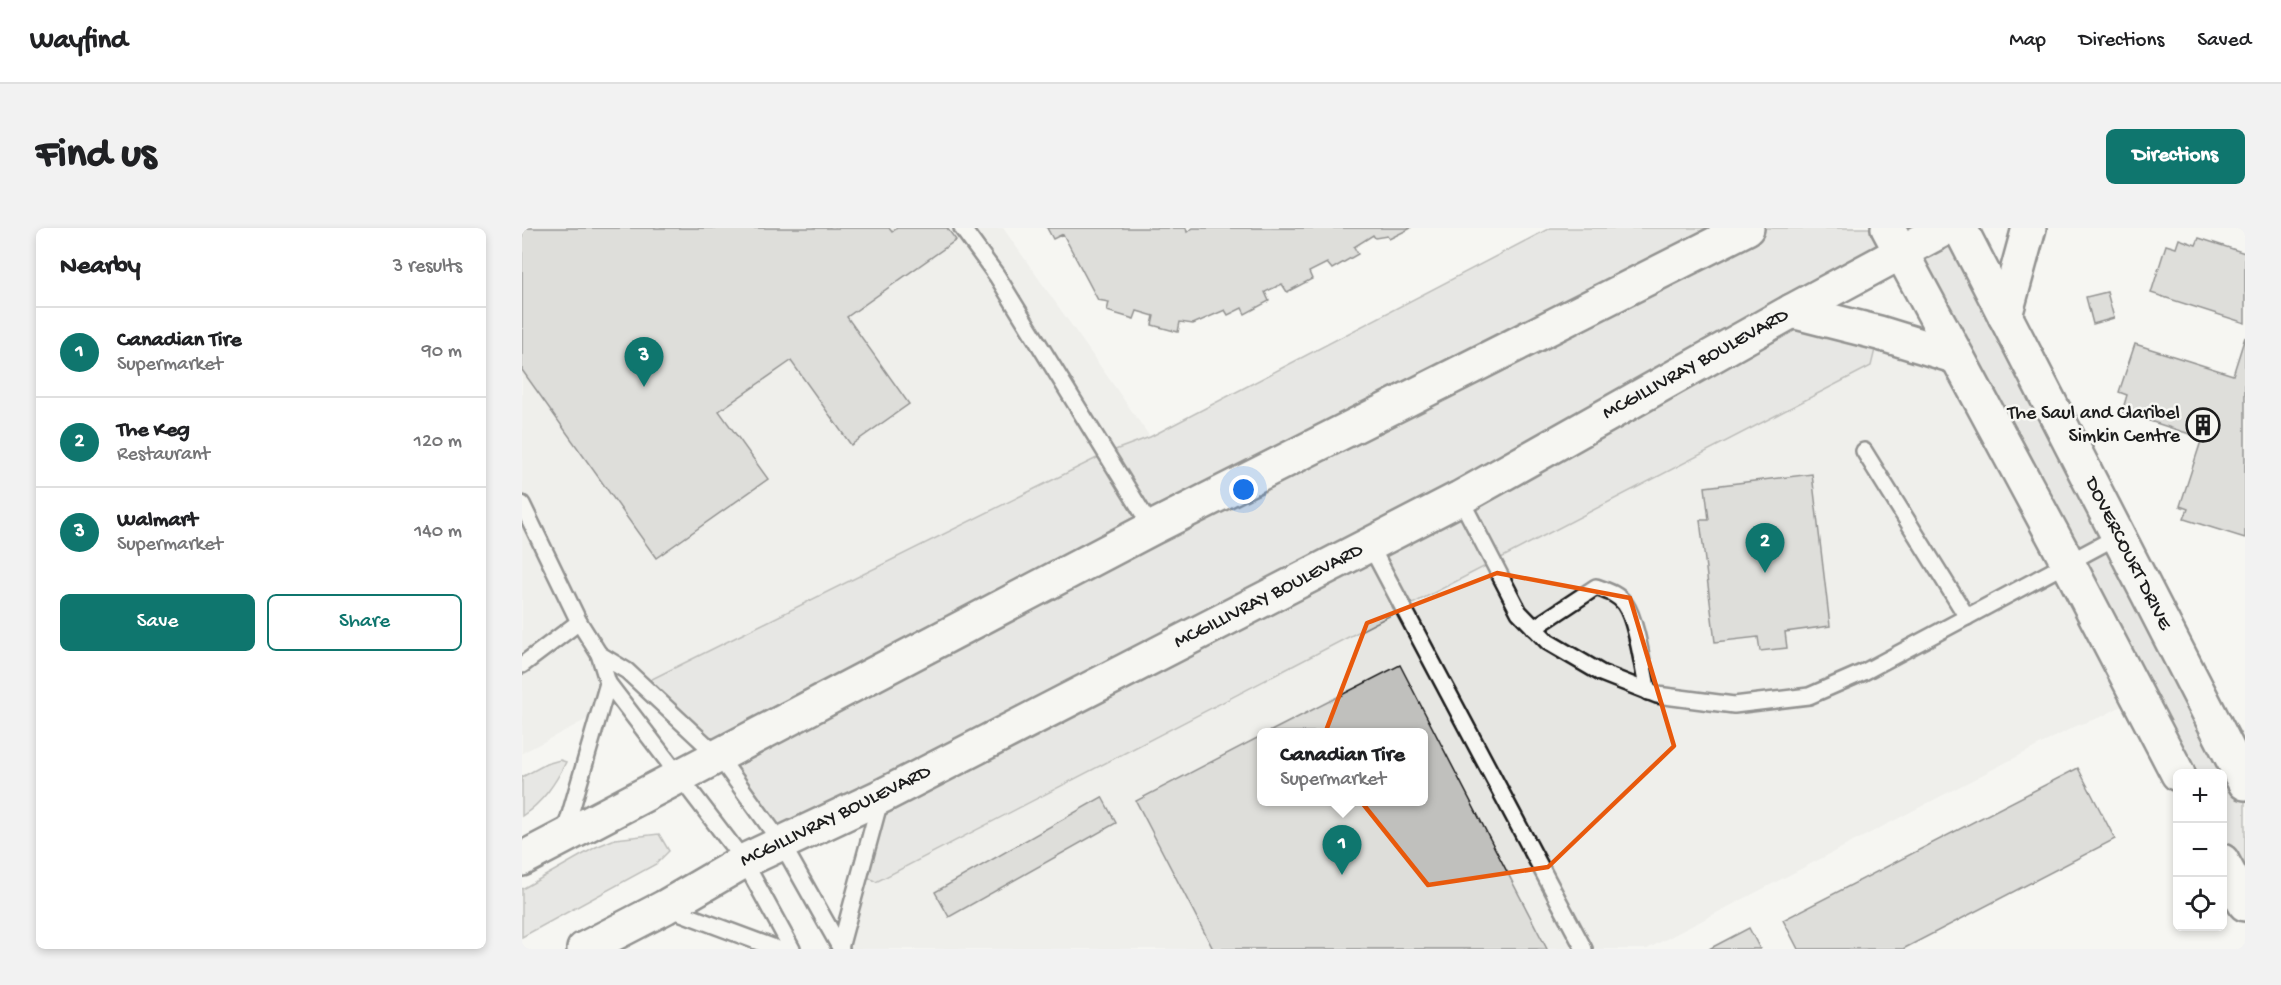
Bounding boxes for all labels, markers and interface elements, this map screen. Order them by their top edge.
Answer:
text: Wayfind [30,25,127,58]
text: Map [2009,29,2046,54]
text: Directions [2079,29,2164,54]
text: Saved [2197,29,2251,54]
button: Directions [2106,129,2245,184]
text: Find us [36,132,156,181]
text: Nearby [60,252,141,283]
text: 3 results [393,256,462,279]
street label: MCGILLIVRAY BOULEVARD [1599,304,1794,426]
text: Canadian Tire [117,328,242,354]
pin: 3 [624,338,664,387]
text: 1 [75,341,84,364]
text: 90 m [422,341,462,364]
text: Supermarket [117,354,223,377]
place label: The Saul and Claribel Simkin Centre [2006,403,2181,449]
building icon: The Saul and Claribel Simkin Centre [2185,407,2221,443]
text: The Keg [117,418,190,444]
text: 2 [75,431,84,454]
text: 120 m [414,431,462,454]
text: Restaurant [117,444,210,467]
street label: DOVERCOURT DRIVE [2078,472,2176,636]
your location [1229,475,1258,504]
text: Walmart [117,508,197,534]
text: 3 [74,521,85,544]
text: 140 m [414,521,462,544]
pin: 2 [1746,524,1784,573]
text: Supermarket [117,534,223,557]
street label: MCGILLIVRAY BOULEVARD [1171,539,1368,655]
button: Save [60,594,255,651]
button: Share [267,594,462,651]
popup [1257,728,1428,806]
text: Canadian Tire [1280,743,1405,769]
street label: MCGILLIVRAY BOULEVARD [737,760,936,873]
text: Supermarket [1280,769,1386,792]
map controls [2173,769,2227,931]
button: + [2173,769,2227,823]
button: − [2173,823,2227,877]
pin: 1 [1322,826,1362,875]
button: locate [2173,877,2227,931]

